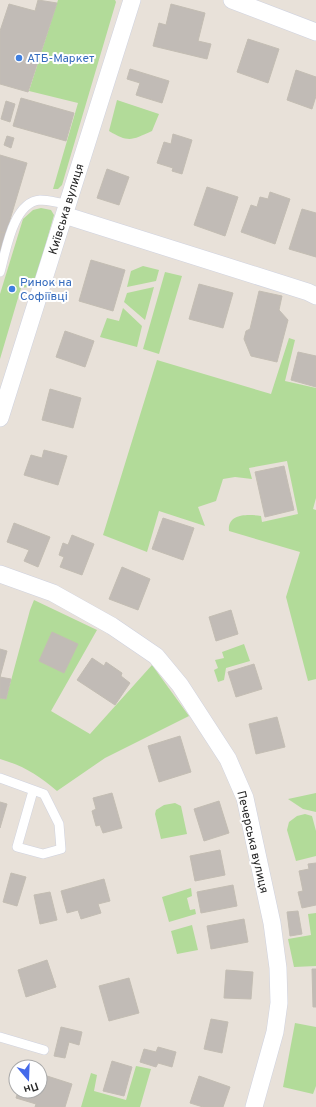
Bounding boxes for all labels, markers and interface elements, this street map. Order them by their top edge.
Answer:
place label: АТБ-Маркет [27,51,95,67]
marker: АТБ-Маркет [14,53,24,63]
street label: Київська вулиця [46,162,88,257]
place label: Ринок на Софіївці [20,275,72,305]
marker: Ринок на Софіївці [7,284,17,294]
street label: Печерська вулиця [232,789,272,895]
north arrow [8,1059,48,1099]
text: Пн [22,1078,40,1097]

